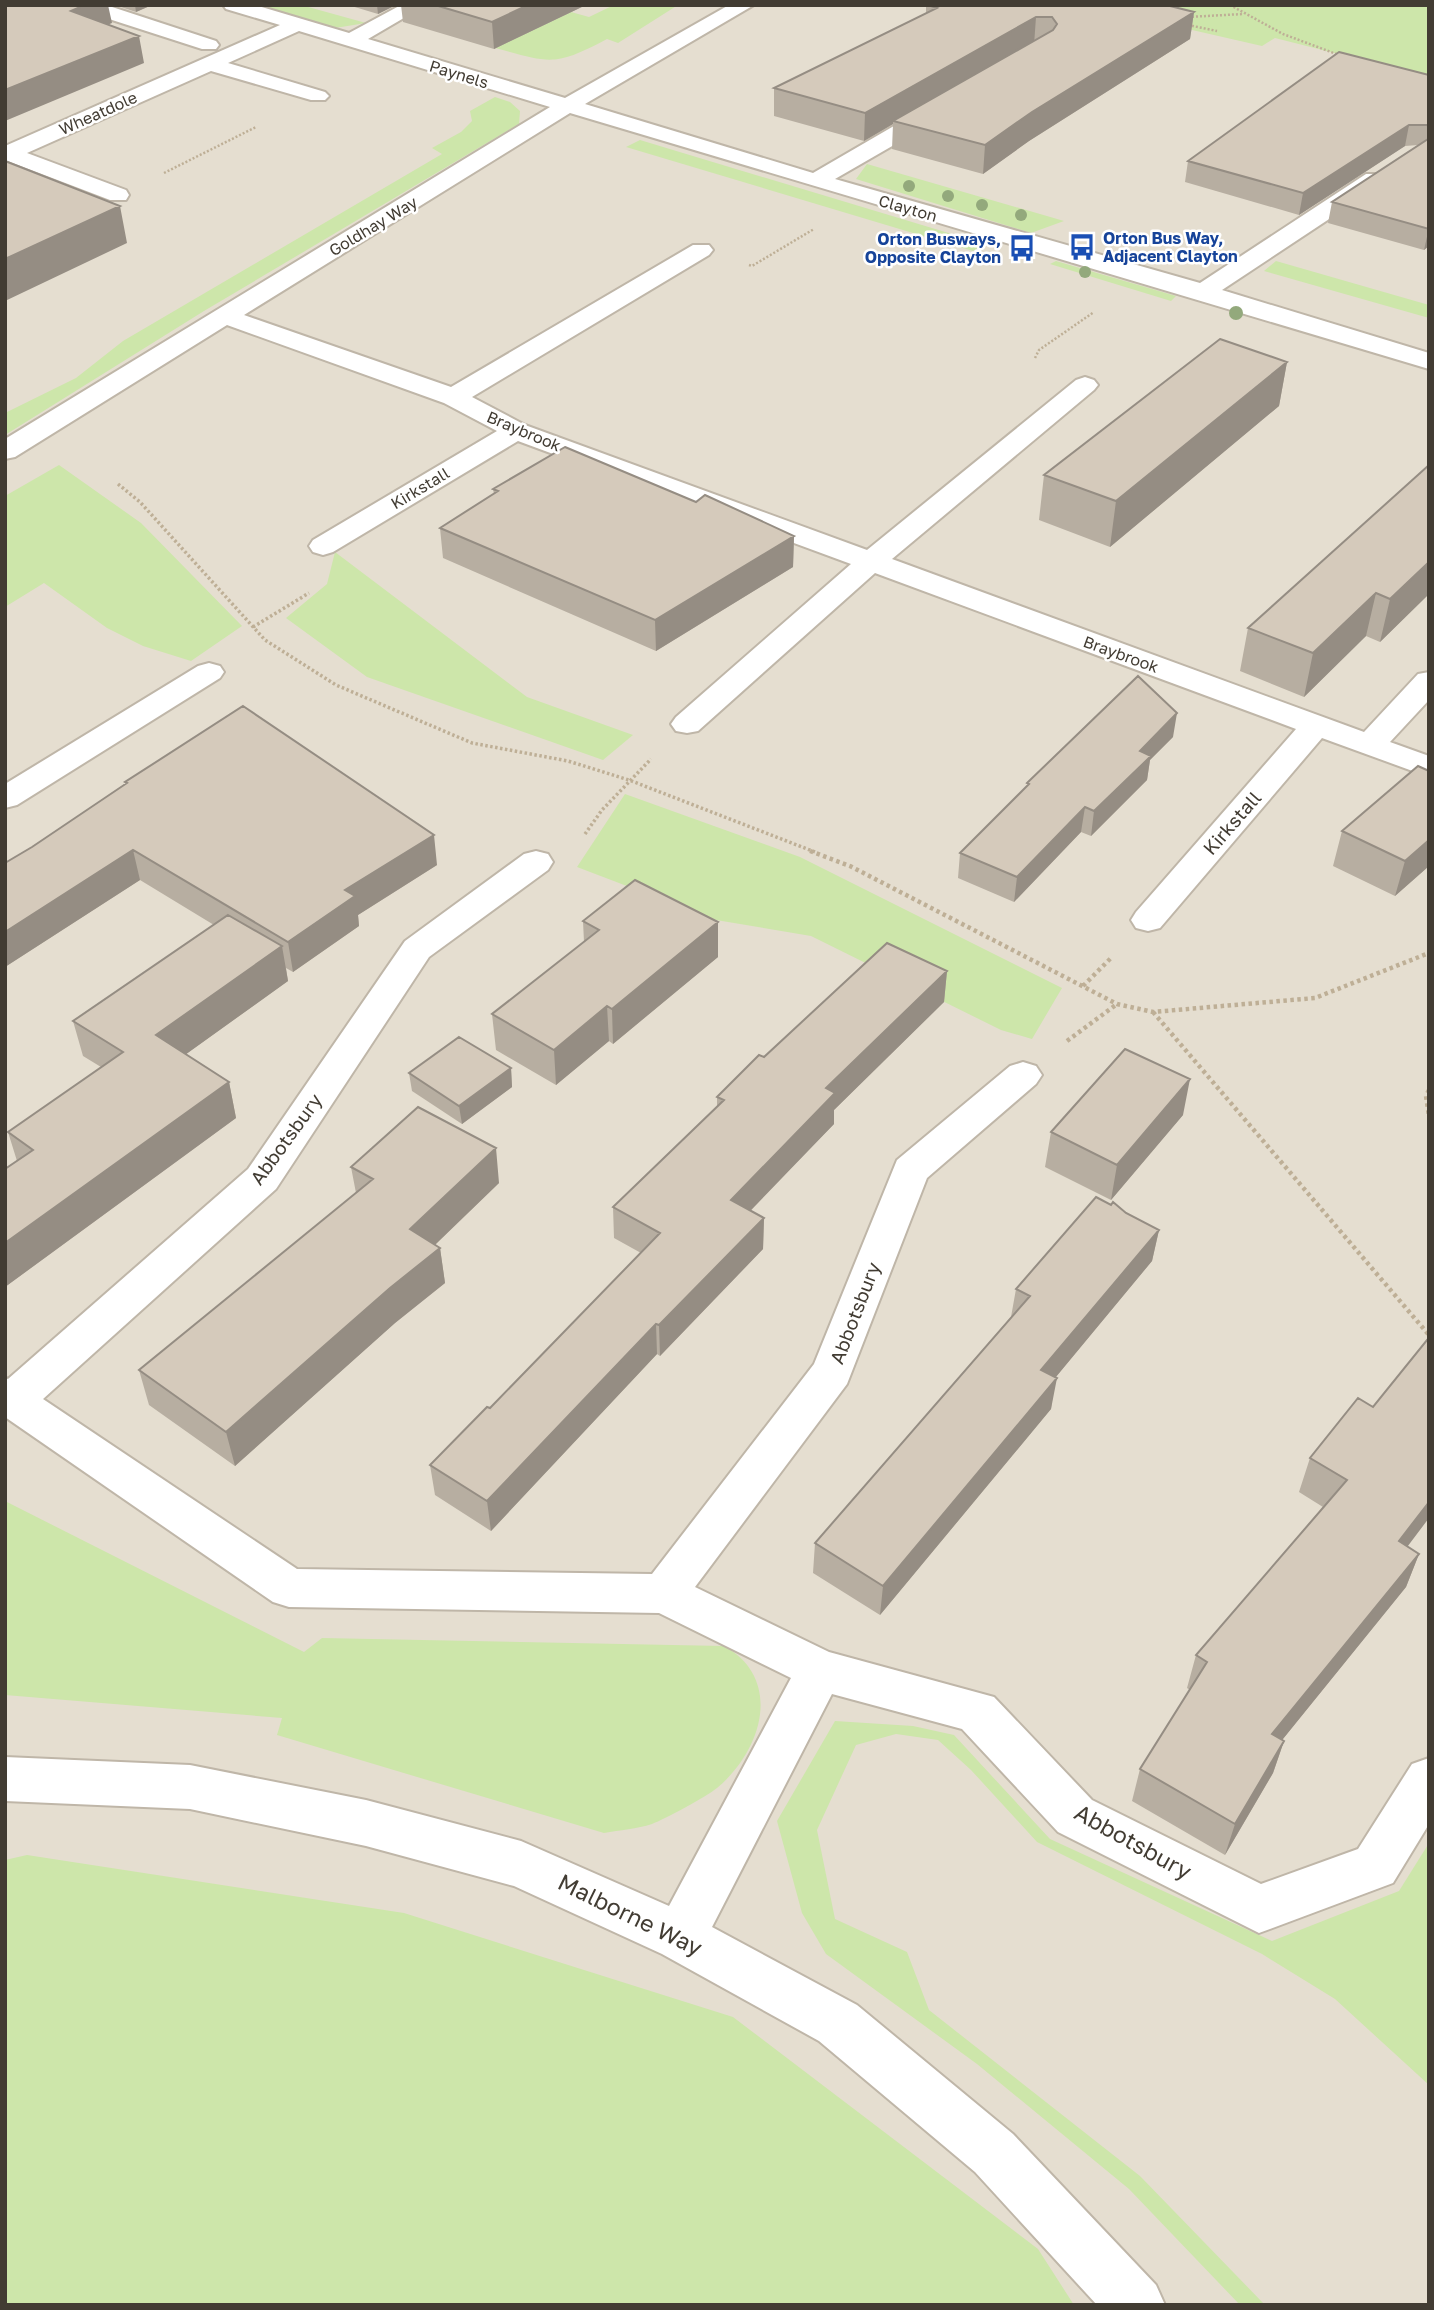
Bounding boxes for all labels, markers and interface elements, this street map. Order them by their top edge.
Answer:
street label: Paynels [427,56,491,92]
street label: Wheatdole [56,87,140,139]
street label: Clayton [876,190,940,226]
street label: Goldhay Way [325,192,421,260]
place label: Orton Bus Way, Adjacent Clayton [1103,228,1238,266]
place label: Orton Busways, Opposite Clayton [865,229,1001,267]
bus stop icon: Orton Bus Way, Adjacent Clayton [1067,232,1097,262]
bus stop icon: Orton Busways, Opposite Clayton [1007,233,1037,263]
street label: Braybrook [484,406,564,456]
street label: Kirkstall [387,463,453,513]
street label: Braybrook [1081,631,1161,677]
street label: Kirkstall [1198,786,1266,859]
street label: Abbotsbury [245,1088,327,1189]
street label: Abbotsbury [825,1258,885,1367]
street label: Abbotsbury [1070,1797,1197,1885]
street label: Malborne Way [554,1867,707,1961]

